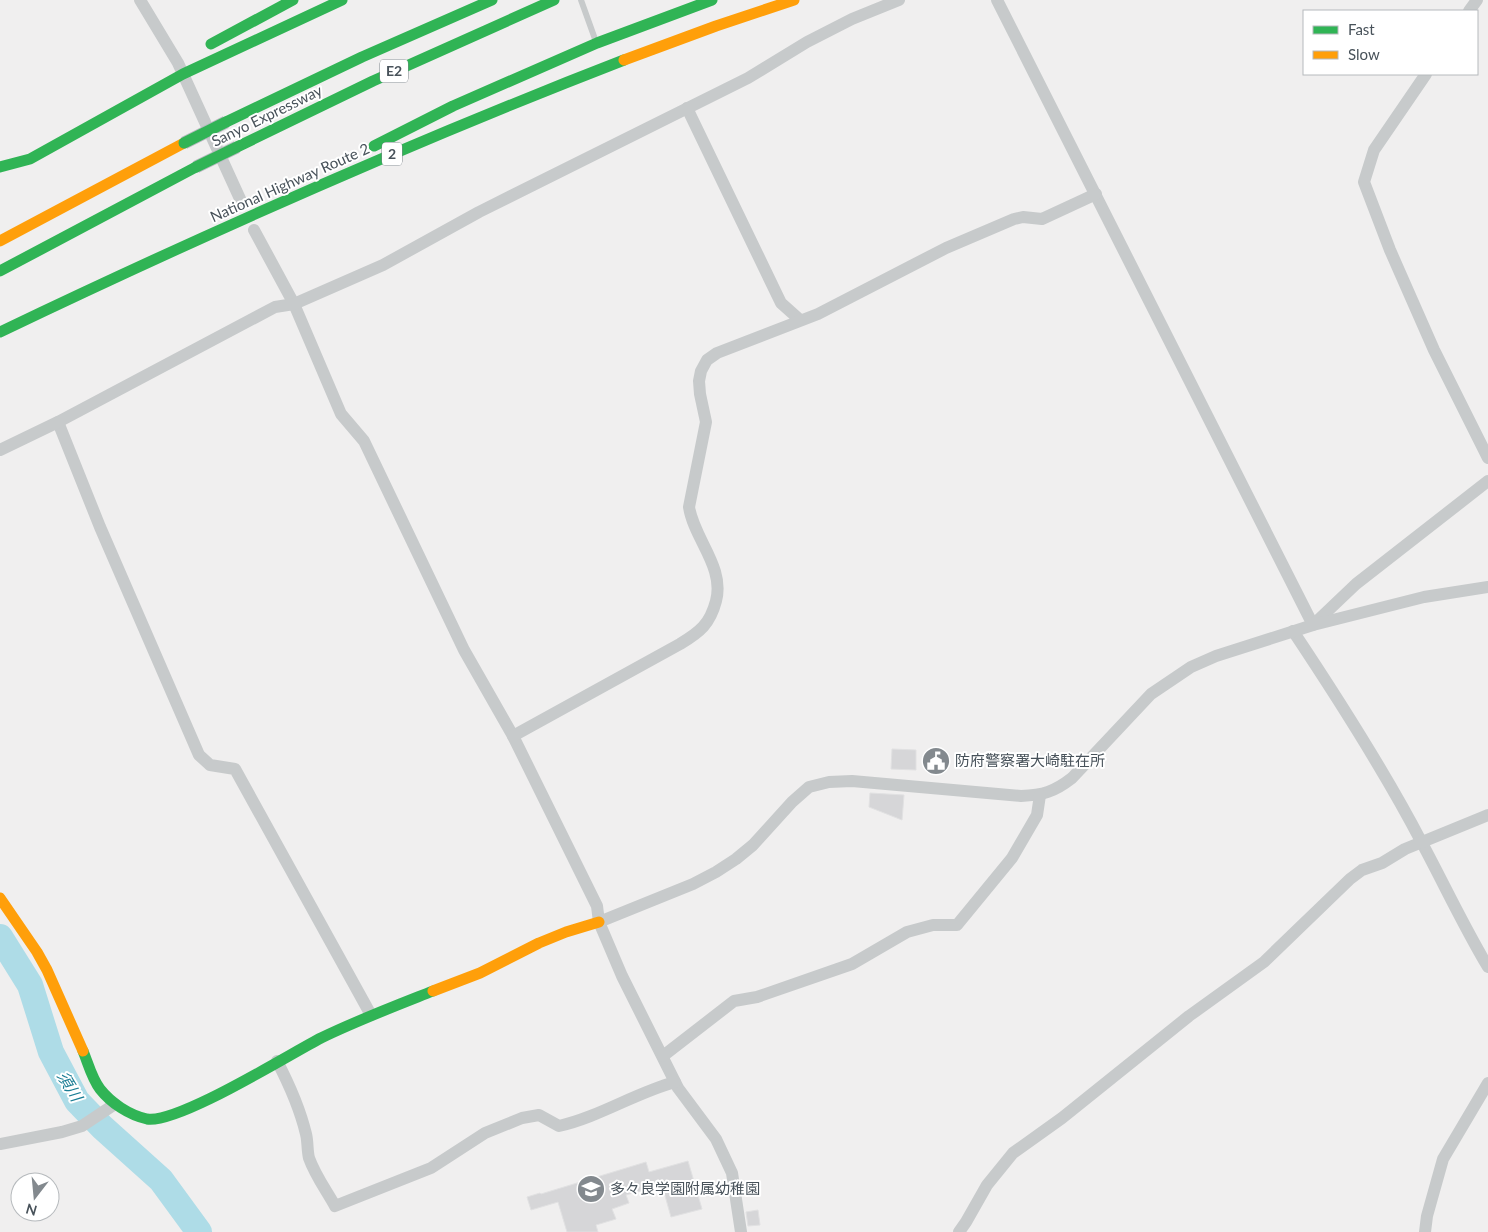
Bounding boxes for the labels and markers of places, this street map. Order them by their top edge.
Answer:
public building icon: 防府警察署大崎駐在所 [921,746,951,776]
place label: 防府警察署大崎駐在所 [955,751,1105,769]
school or university icon: 多々良学園附属幼稚園 [576,1174,606,1204]
place label: 多々良学園附属幼稚園 [610,1179,760,1197]

